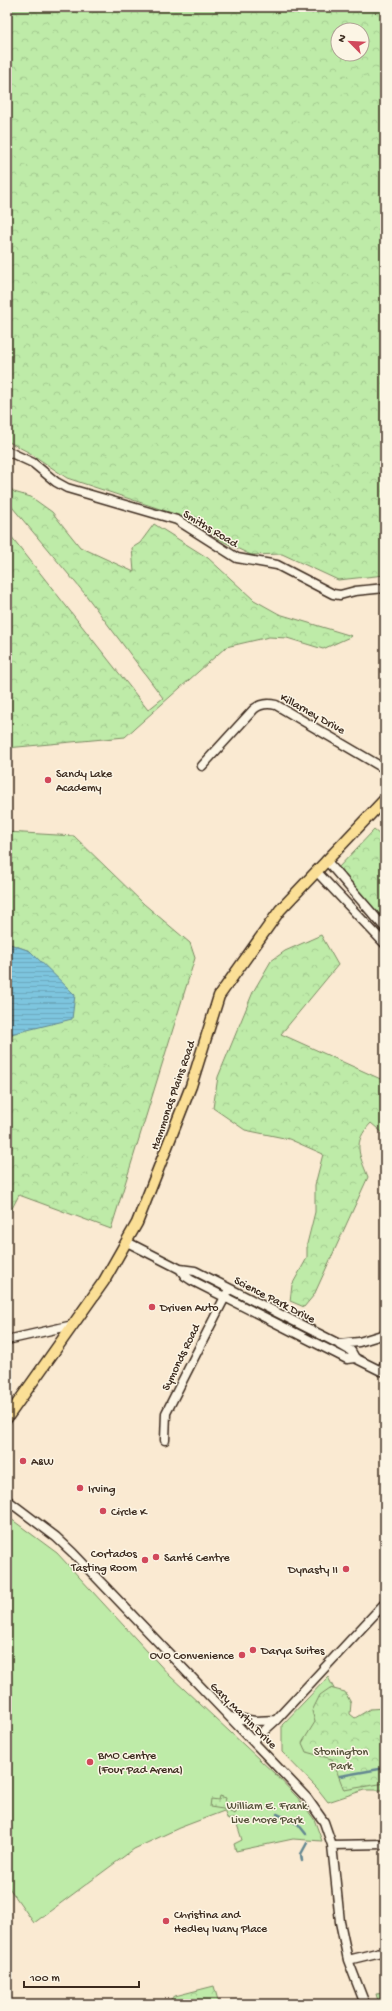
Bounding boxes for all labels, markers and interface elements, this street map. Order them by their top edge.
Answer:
north arrow [330,22,370,62]
text: N [336,33,350,44]
street label: Smiths Road [180,508,241,552]
street label: Killarney Drive [277,691,348,739]
place label: Sandy Lake Academy [56,768,113,796]
marker: Sandy Lake Academy [43,775,53,785]
street label: Hammonds Plains Road [149,1038,199,1152]
street label: Science Park Drive [231,1274,318,1328]
marker: Driven Auto [147,1302,157,1312]
place label: Driven Auto [159,1302,219,1316]
street label: Symonds Road [160,1321,204,1393]
marker: A&W [18,1456,28,1466]
place label: A&W [31,1456,54,1470]
marker: Irving [75,1483,85,1493]
place label: Irving [88,1483,116,1497]
marker: Circle K [98,1506,108,1516]
place label: Circle K [111,1506,148,1520]
place label: Cortados Tasting Room [70,1548,138,1576]
marker: Santé Centre [151,1552,161,1562]
place label: Santé Centre [164,1552,230,1566]
marker: Cortados Tasting Room [140,1555,150,1565]
place label: Dynasty II [287,1564,338,1578]
marker: Dynasty II [341,1564,351,1574]
marker: Darya Suites [248,1645,258,1655]
place label: Darya Suites [260,1645,325,1659]
place label: OVO Convenience [150,1650,235,1664]
marker: OVO Convenience [237,1650,247,1660]
street label: Gary Martin Drive [206,1680,279,1753]
park label: Stonington Park [314,1746,368,1774]
place label: BMO Centre (Four Pad Arena) [97,1750,183,1778]
marker: BMO Centre (Four Pad Arena) [85,1757,95,1767]
park label: William E. Frank Live More Park [227,1800,309,1828]
place label: Christina and Hedley Ivany Place [174,1909,268,1937]
marker: Christina and Hedley Ivany Place [161,1916,171,1926]
scale bar [24,1963,139,1989]
text: 100 m [29,1972,60,1986]

